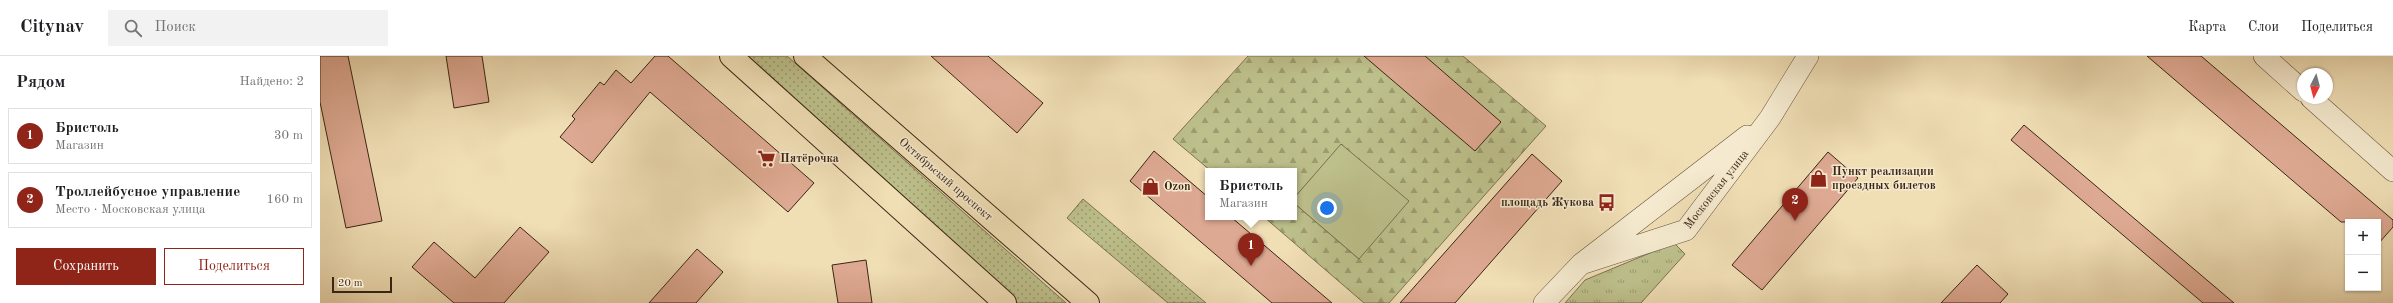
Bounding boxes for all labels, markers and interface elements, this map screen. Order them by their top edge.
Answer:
search box [108,10,388,46]
icon: search [122,17,144,39]
text: Citynav [20,18,84,37]
text: Поиск [154,20,196,35]
text: Карта [2188,20,2226,34]
text: Слои [2248,20,2279,34]
text: Поделиться [2301,20,2373,34]
north arrow [2297,68,2333,104]
text: Рядом [16,74,65,91]
text: Найдено: 2 [240,75,304,88]
text: Бристоль [55,121,119,136]
text: 1 [26,129,34,142]
text: 30 m [274,129,303,142]
street label: Октябрьский проспект [896,136,995,224]
text: Магазин [55,139,104,152]
supermarket icon: Пятёрочка [757,148,777,168]
street label: Московская улица [1682,148,1751,231]
place label: Пятёрочка [780,153,839,165]
place label: Пункт реализации проездных билетов [1832,166,1936,192]
popup [1205,168,1297,220]
shop icon: Пункт реализации проездных билетов [1809,168,1829,188]
shop icon: Ozon [1141,176,1161,196]
text: Бристоль [1219,179,1283,194]
place label: Ozon [1164,181,1191,193]
text: Троллейбусное управление [55,185,240,200]
pin: 2 [1782,188,1808,221]
bus stop icon: площадь Жукова [1597,192,1617,212]
text: 2 [26,193,34,206]
text: 160 m [266,193,303,206]
text: Магазин [1219,197,1268,210]
place label: площадь Жукова [1501,197,1594,209]
your location [1317,198,1337,218]
text: Место · Московская улица [55,203,206,216]
map controls [2345,219,2381,291]
button: + [2345,219,2381,255]
pin: 1 [1238,233,1264,266]
button: Сохранить [16,248,156,285]
button: Поделиться [164,248,304,285]
button: − [2345,255,2381,291]
scale bar [332,275,392,294]
text: 20 m [338,278,363,289]

